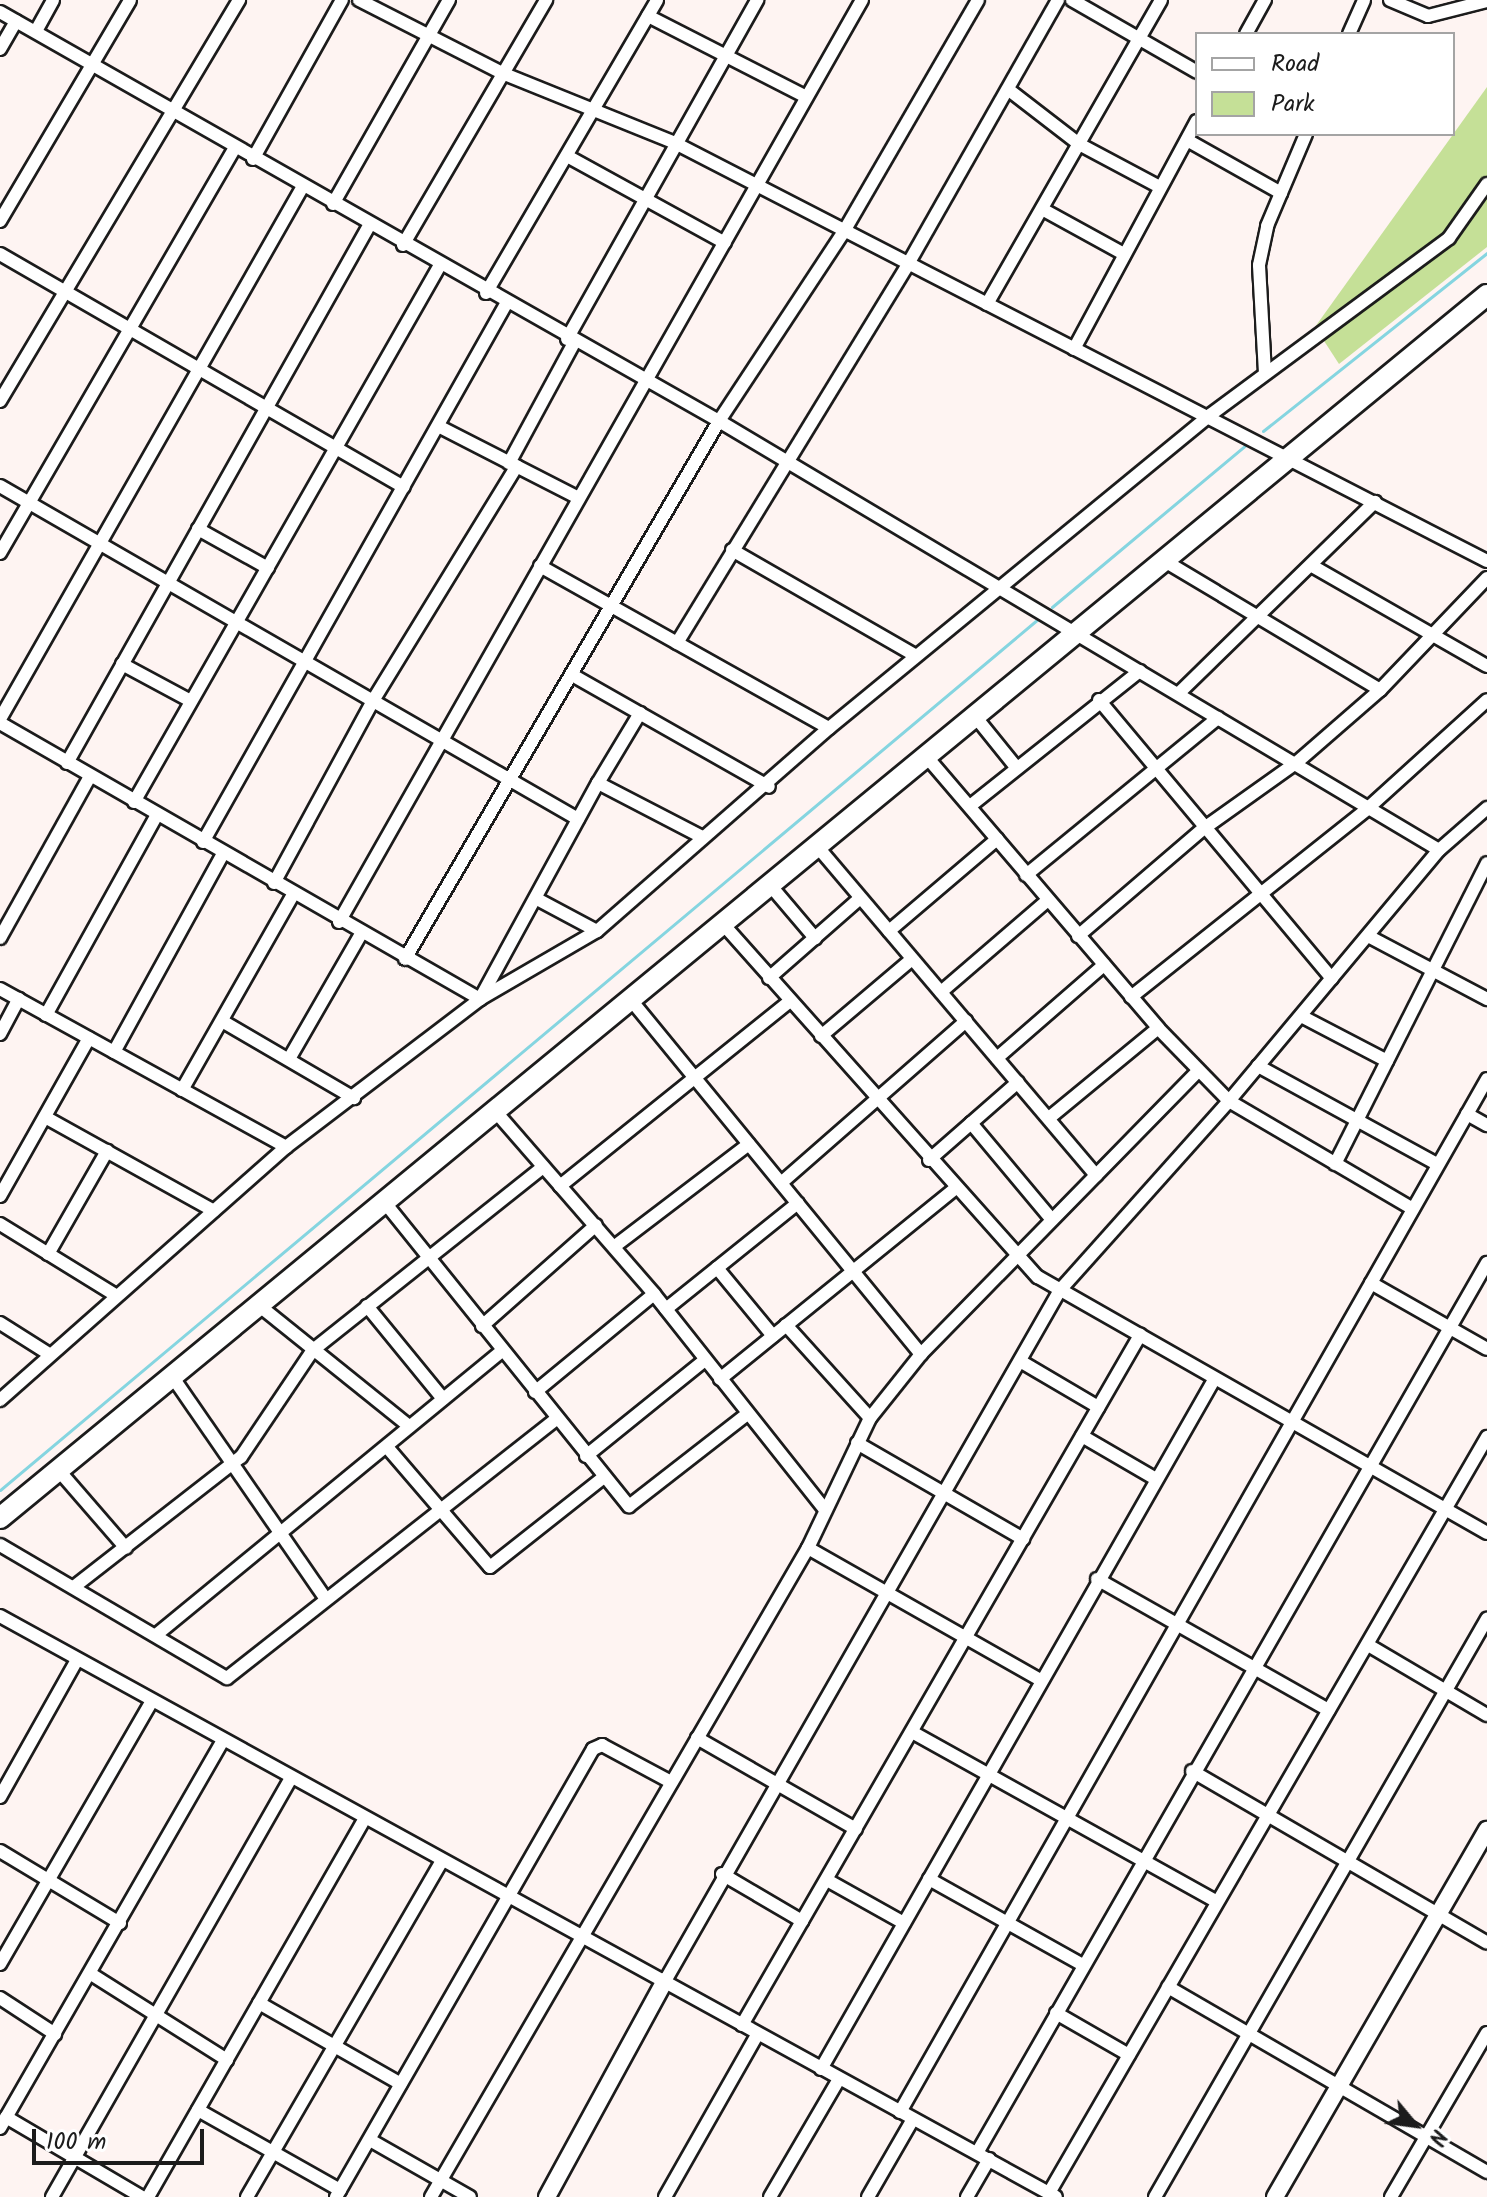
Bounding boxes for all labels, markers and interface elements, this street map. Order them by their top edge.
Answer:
legend [1195,32,1455,136]
text: Road [1271,45,1319,84]
text: Park [1271,85,1315,124]
north arrow [1375,2085,1455,2165]
scale bar [36,2113,208,2163]
text: N [1418,2122,1455,2151]
text: 100 m [46,2123,106,2162]

